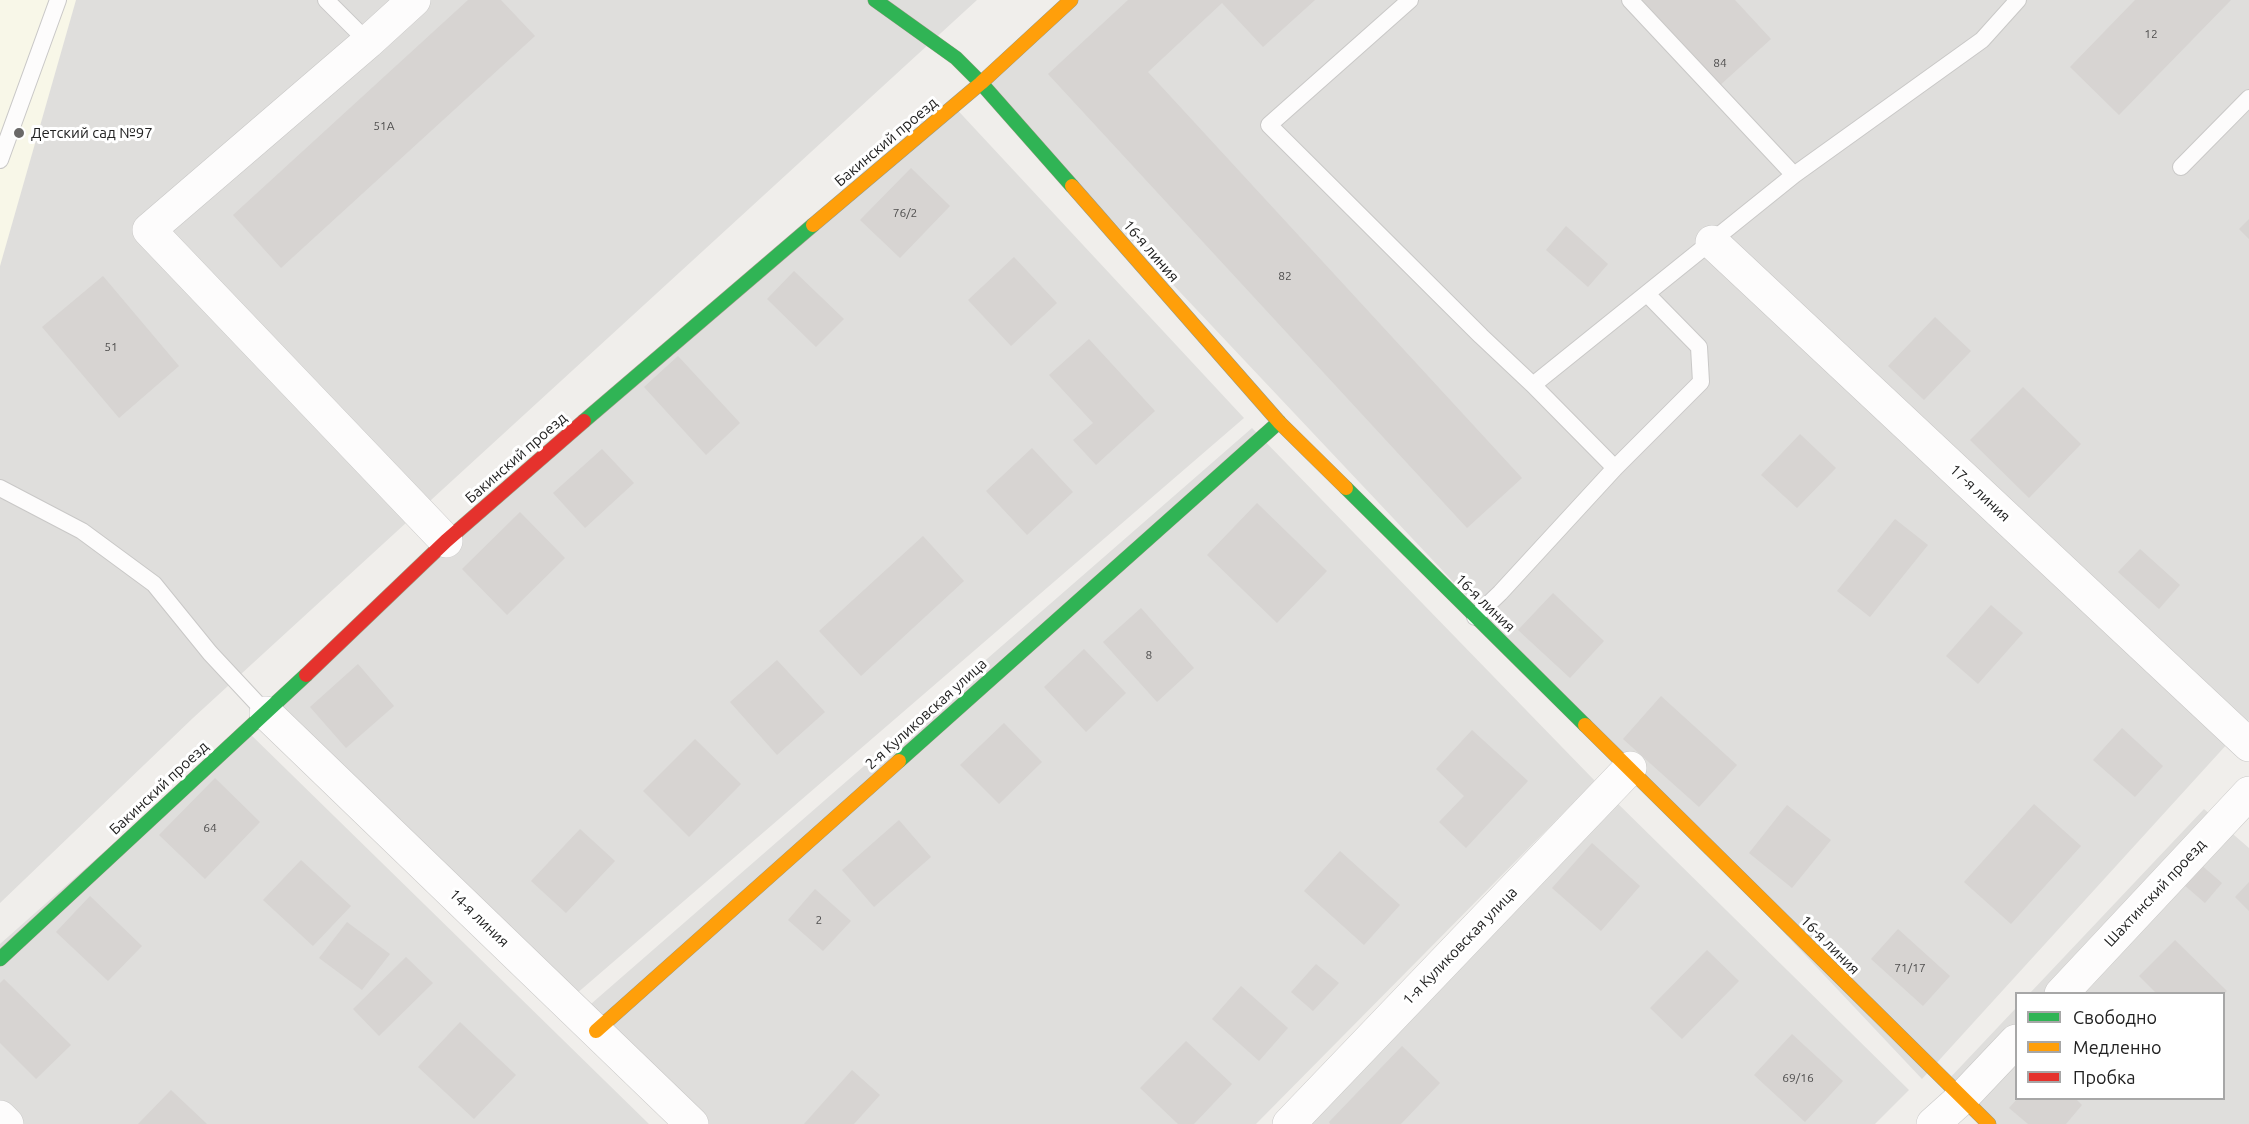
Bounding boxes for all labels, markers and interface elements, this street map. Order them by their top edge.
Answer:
house number: 12 [2144,27,2158,41]
house number: 84 [1713,56,1727,70]
street label: Бакинский проезд [831,94,941,190]
house number: 51А [373,119,395,133]
place label: Детский сад №97 [31,124,153,142]
marker: Детский сад №97 [12,126,26,140]
house number: 76/2 [893,206,917,220]
street label: 16-я линия [1119,216,1183,286]
house number: 82 [1278,269,1292,283]
house number: 51 [104,340,118,354]
street label: Бакинский проезд [462,409,570,507]
street label: 17-я линия [1946,460,2014,526]
street label: 16-я линия [1451,570,1519,636]
house number: 8 [1146,648,1152,662]
street label: 2-я Куликовская улица [862,655,990,773]
street label: Бакинский проезд [106,738,212,838]
house number: 64 [203,821,217,835]
street label: Шахтинский проезд [2101,835,2209,951]
street label: 1-я Куликовская улица [1399,883,1521,1009]
street label: 14-я линия [445,885,513,951]
street label: 16-я линия [1797,912,1863,978]
house number: 2 [816,913,822,927]
house number: 71/17 [1894,961,1926,975]
legend [2015,992,2225,1100]
text: Свободно [2073,1007,2157,1027]
text: Медленно [2073,1037,2162,1057]
text: Пробка [2073,1067,2136,1087]
house number: 69/16 [1782,1071,1814,1085]

